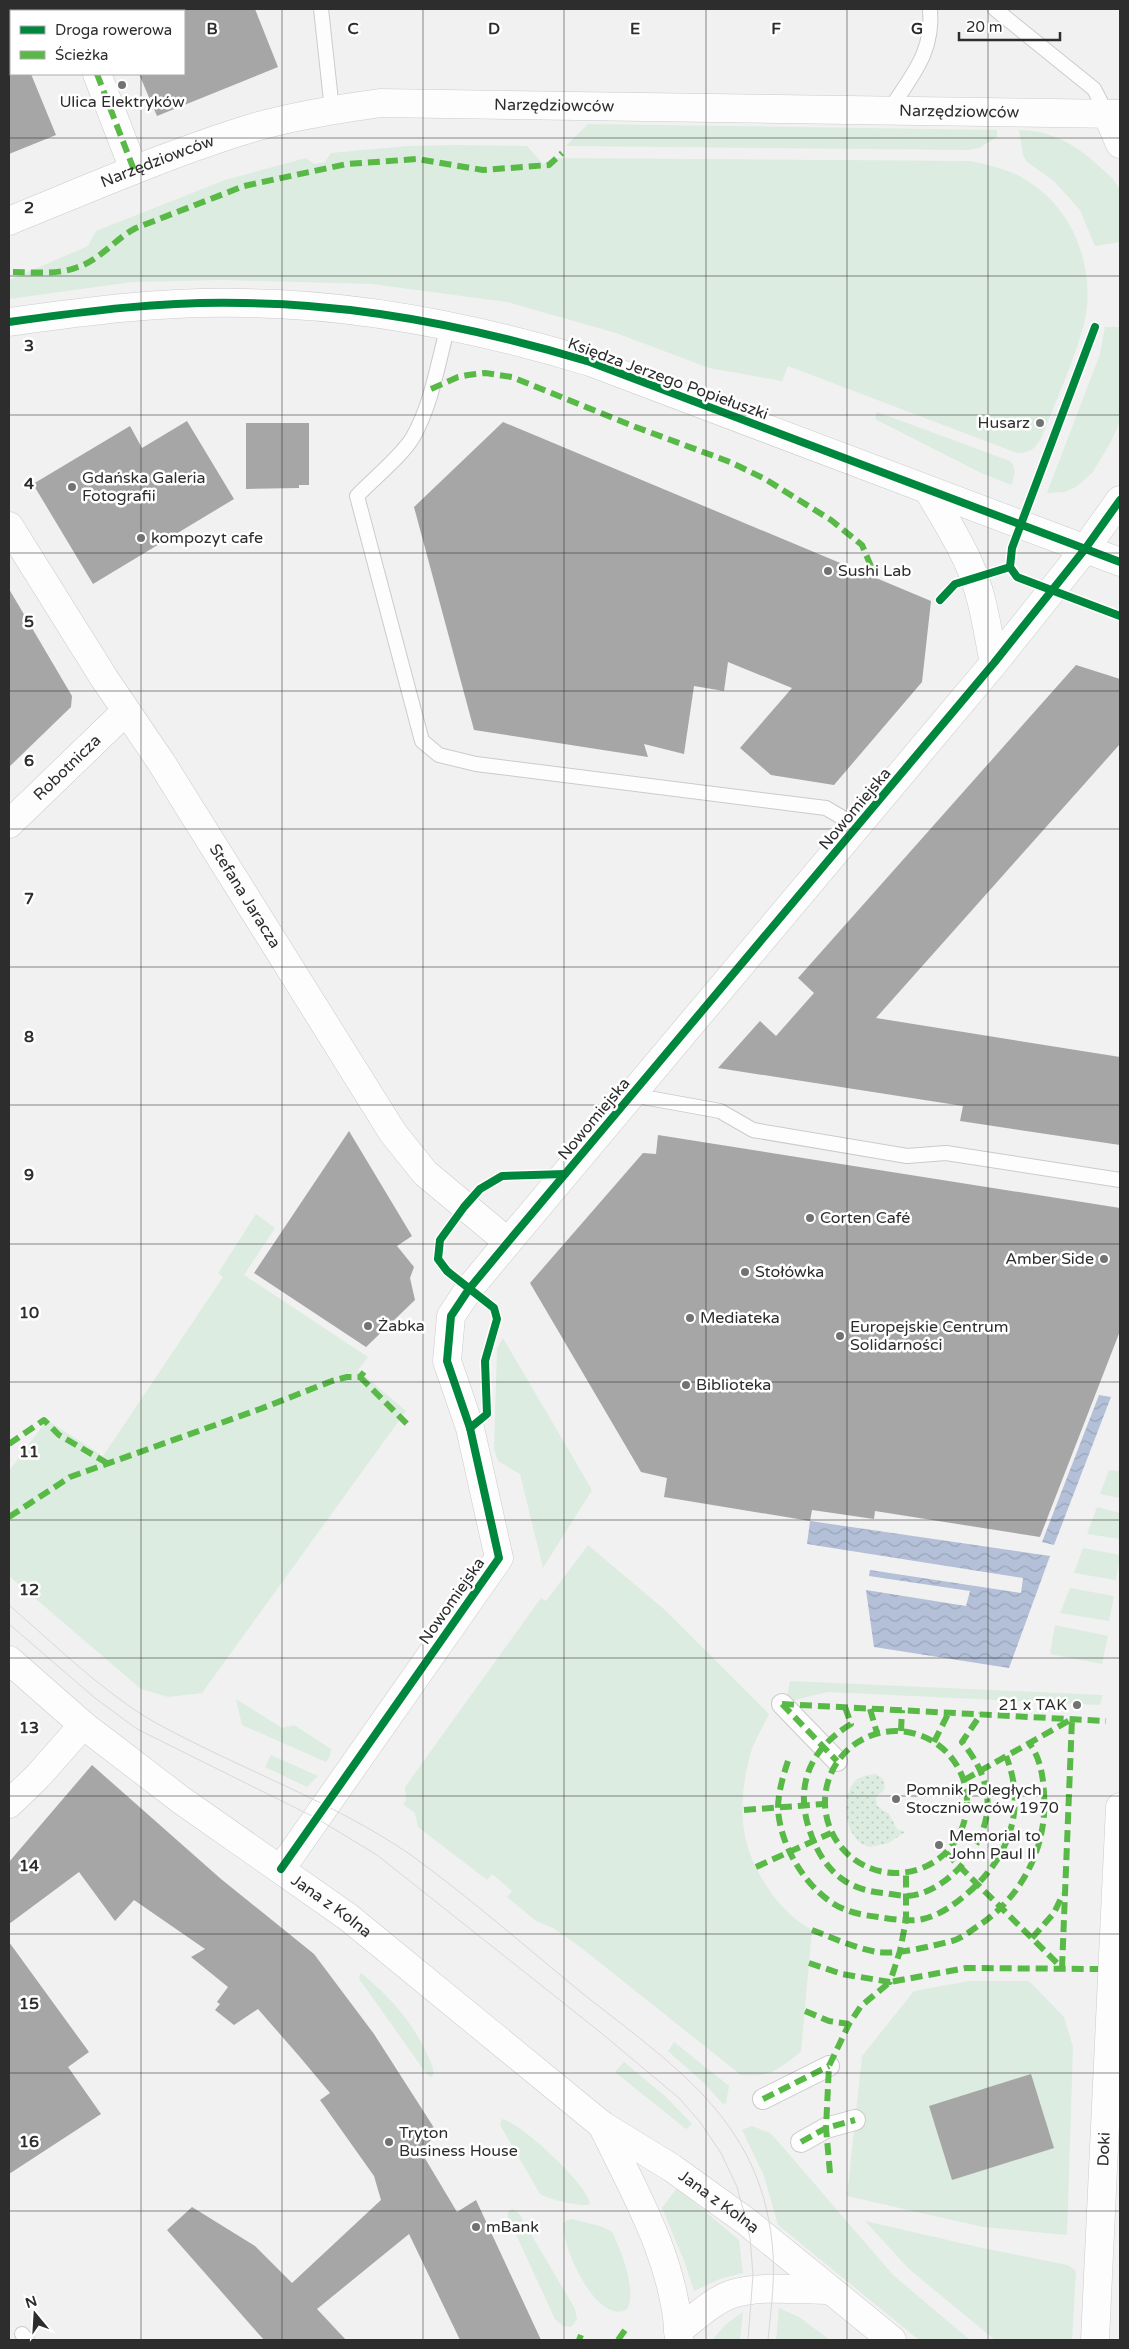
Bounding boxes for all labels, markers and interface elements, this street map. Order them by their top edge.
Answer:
legend [10,10,185,75]
scale bar [959,10,1060,42]
text: 20 m [966,18,1003,36]
text: B [206,19,218,39]
text: C [347,19,359,39]
text: D [488,19,500,39]
text: E [630,19,640,39]
text: F [771,19,781,39]
text: G [911,19,923,39]
text: Droga rowerowa [55,21,172,39]
text: Ścieżka [55,46,108,64]
marker: Ulica Elektryków [116,79,128,91]
place label: Ulica Elektryków [59,92,185,112]
street label: Narzędziowców [494,95,615,116]
street label: Narzędziowców [899,101,1020,123]
street label: Narzędziowców [98,131,217,192]
text: 2 [24,198,34,218]
street label: Księdza Jerzego Popiełuszki [565,333,771,425]
text: 3 [24,336,34,356]
place label: Husarz [978,413,1030,433]
marker: Husarz [1034,417,1046,429]
place label: Gdańska Galeria Fotografii [82,468,206,506]
text: 4 [24,474,34,494]
marker: Gdańska Galeria Fotografii [66,481,78,493]
place label: kompozyt cafe [151,528,263,548]
marker: kompozyt cafe [135,532,147,544]
place label: Sushi Lab [838,561,911,581]
marker: Sushi Lab [822,565,834,577]
text: 5 [24,612,34,632]
street label: Robotnicza [29,731,105,805]
text: 6 [24,751,34,771]
street label: Nowomiejska [815,764,895,854]
street label: Stefana Jaracza [205,840,285,952]
text: 7 [24,889,34,909]
text: 8 [24,1027,34,1047]
street label: Nowomiejska [554,1074,634,1164]
text: 9 [24,1165,34,1185]
place label: Corten Café [820,1208,910,1228]
marker: Corten Café [804,1212,816,1224]
place label: Amber Side [1005,1249,1094,1269]
marker: Amber Side [1098,1253,1110,1265]
place label: Stołówka [755,1262,824,1282]
marker: Stołówka [739,1266,751,1278]
text: 10 [19,1303,39,1323]
place label: Mediateka [700,1308,780,1328]
marker: Mediateka [684,1312,696,1324]
place label: Żabka [378,1316,425,1336]
place label: Europejskie Centrum Solidarności [850,1317,1008,1355]
marker: Żabka [362,1320,374,1332]
marker: Europejskie Centrum Solidarności [834,1330,846,1342]
place label: Biblioteka [696,1375,771,1395]
marker: Biblioteka [680,1379,692,1391]
text: 11 [19,1442,39,1462]
street label: Nowomiejska [415,1554,489,1648]
text: 12 [19,1580,39,1600]
place label: 21 x TAK [999,1695,1067,1715]
marker: 21 x TAK [1071,1699,1083,1711]
text: 13 [19,1718,39,1738]
place label: Pomnik Poległych Stoczniowców 1970 [906,1780,1059,1818]
marker: Pomnik Poległych Stoczniowców 1970 [890,1793,902,1805]
place label: Memorial to John Paul II [949,1826,1041,1864]
marker: Memorial to John Paul II [933,1839,945,1851]
text: 14 [19,1856,39,1876]
street label: Jana z Kolna [287,1870,376,1942]
text: 15 [19,1994,39,2014]
place label: Tryton Business House [399,2123,518,2161]
text: 16 [19,2132,39,2152]
street label: Doki [1093,2132,1115,2167]
marker: Tryton Business House [383,2136,395,2148]
street label: Jana z Kolna [675,2166,763,2238]
place label: mBank [486,2217,539,2237]
marker: mBank [470,2221,482,2233]
north arrow [10,2289,60,2339]
text: N [23,2292,39,2312]

